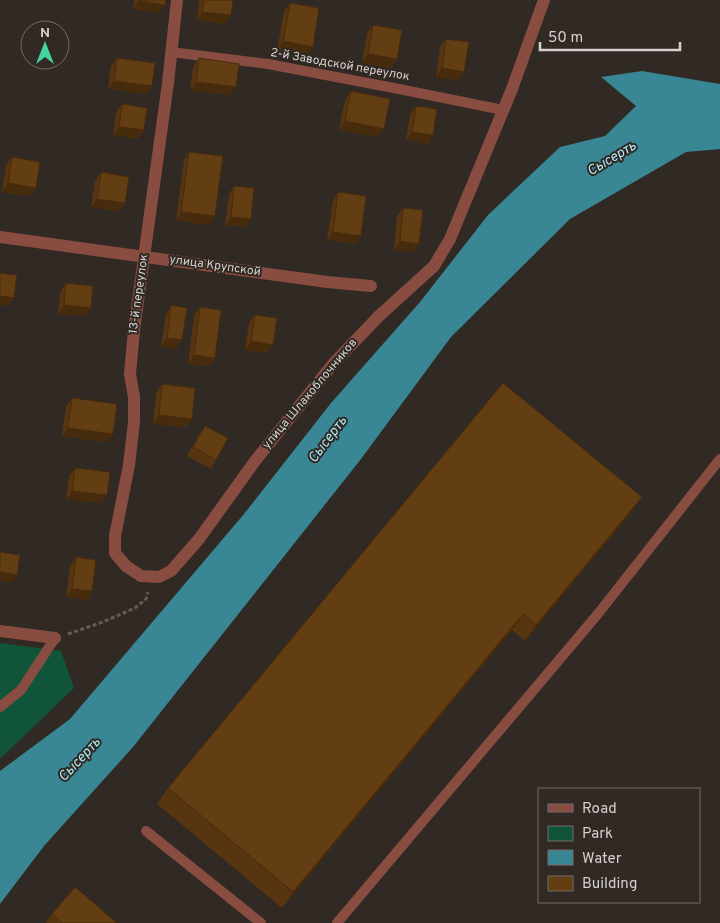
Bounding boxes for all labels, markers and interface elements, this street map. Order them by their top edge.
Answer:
north arrow [20,20,70,70]
scale bar [540,20,680,52]
text: N [40,25,50,42]
text: 50 m [548,29,583,48]
street label: 2-й Заводской переулок [269,45,411,85]
water label: Сысерть [584,138,640,180]
street label: улица Крупской [168,252,262,280]
street label: 13-й переулок [125,253,153,335]
street label: улица Шлакоблочников [259,335,361,453]
water label: Сысерть [305,413,351,467]
water label: Сысерть [55,734,105,786]
legend [538,788,700,903]
text: Road [582,800,617,819]
text: Park [582,825,613,844]
text: Water [582,850,622,869]
text: Building [582,875,637,894]

